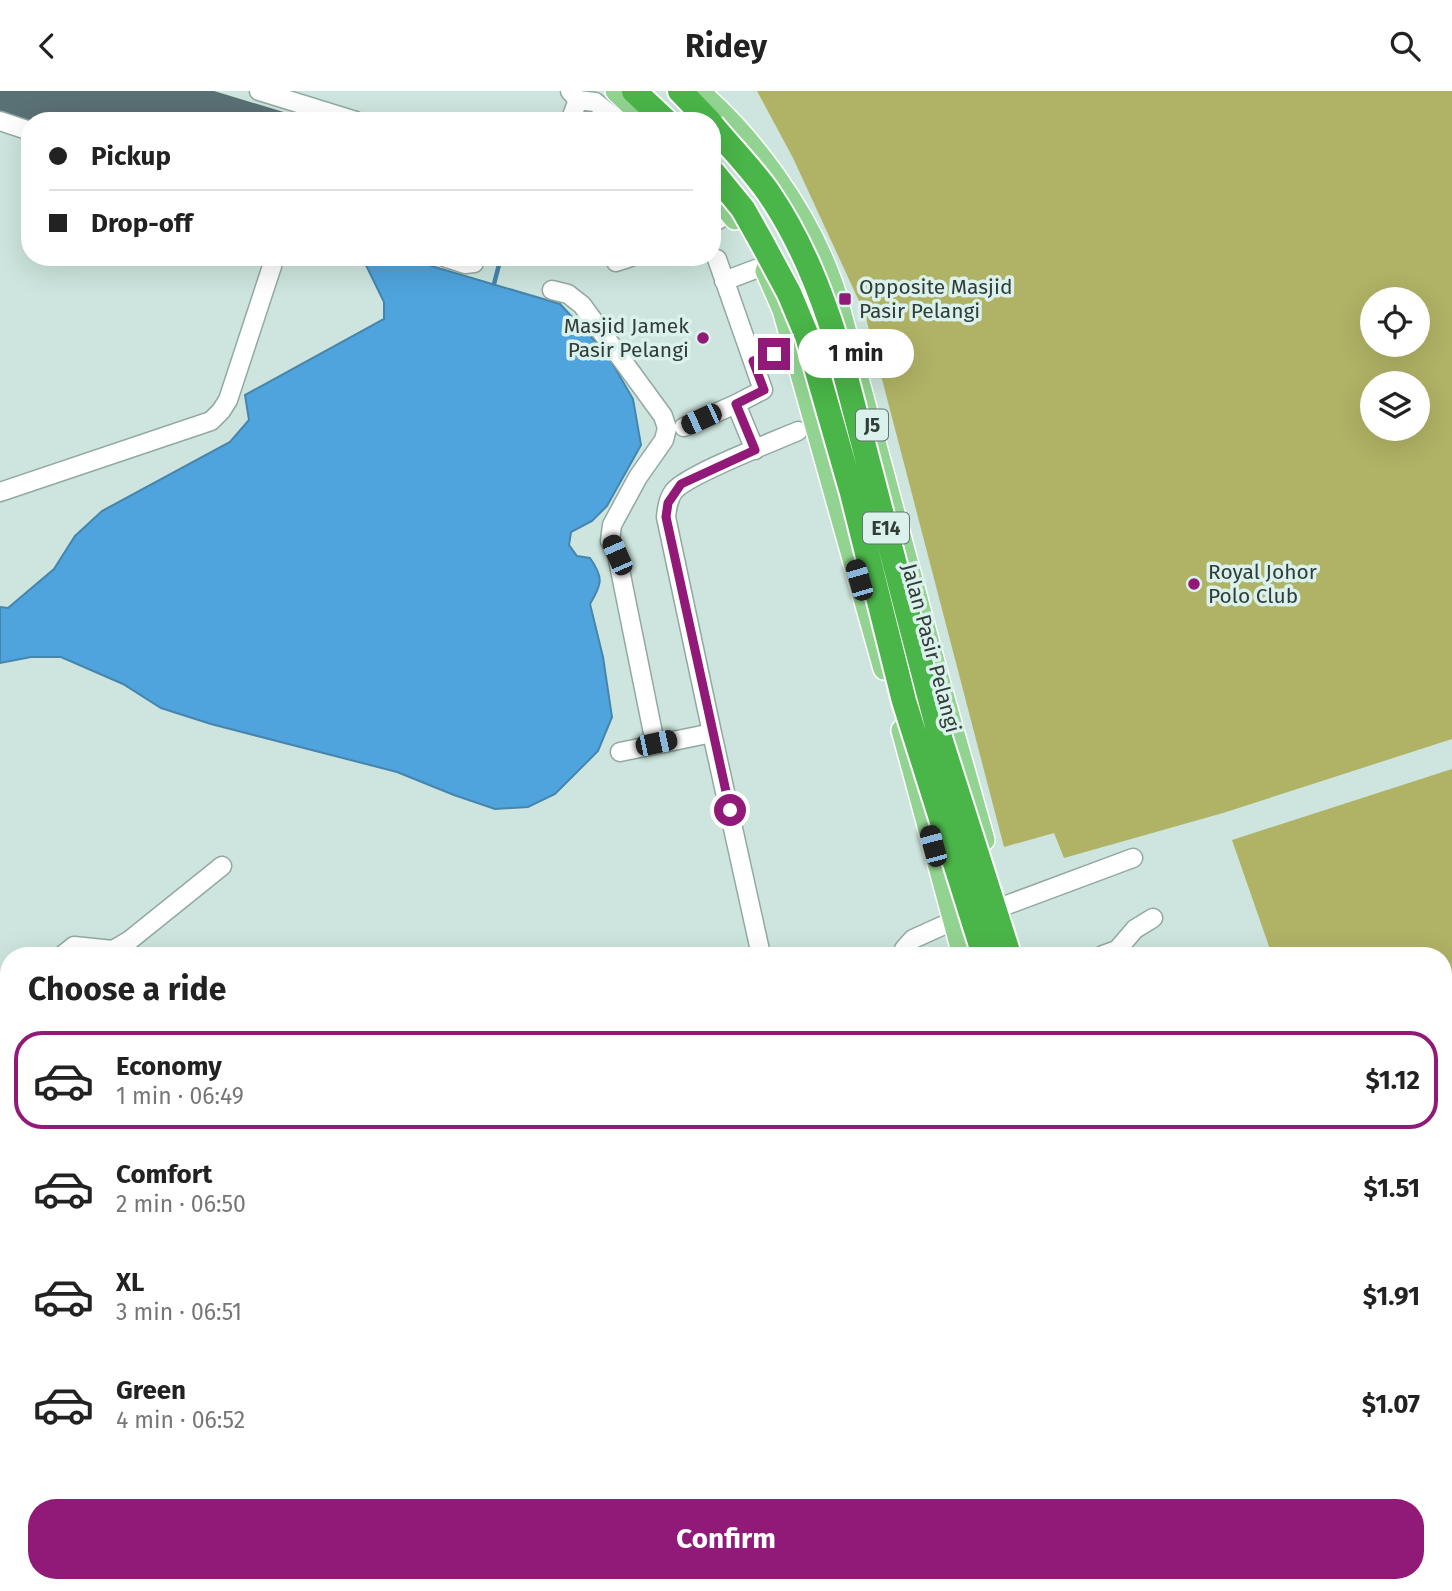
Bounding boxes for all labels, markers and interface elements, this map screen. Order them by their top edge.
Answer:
icon: back [28,27,66,65]
text: Ridey [685,27,767,65]
icon: search [1386,27,1424,65]
text: Pickup [91,141,171,172]
text: Drop-off [91,208,193,239]
place label: Opposite Masjid Pasir Pelangi [859,274,1012,324]
map controls [1360,287,1430,441]
button: locate [1360,287,1430,357]
marker: Opposite Masjid Pasir Pelangi [837,291,853,307]
place label: Masjid Jamek Pasir Pelangi [564,313,689,363]
callout: 1 min [798,329,914,379]
marker: Masjid Jamek Pasir Pelangi [695,330,711,346]
route end [758,338,790,370]
text: 1 min [828,339,884,367]
button: layers [1360,371,1430,441]
car [678,401,725,437]
road number: J5 [856,409,888,441]
road number: E14 [863,513,909,543]
car [599,532,636,578]
car [844,557,875,603]
place label: Royal Johor Polo Club [1208,559,1317,609]
street label: Jalan Pasir Pelangi [896,560,966,736]
marker: Royal Johor Polo Club [1186,576,1202,592]
car [634,728,679,758]
route start [714,794,746,826]
car [918,823,949,869]
text: Choose a ride [28,970,226,1008]
icon: car [32,1049,95,1112]
text: Economy [116,1051,222,1082]
text: $1.12 [1365,1065,1420,1096]
text: 1 min · 06:49 [116,1082,244,1110]
icon: car [32,1157,95,1220]
text: Comfort [116,1159,212,1190]
text: $1.51 [1364,1173,1420,1204]
text: 2 min · 06:50 [116,1190,246,1218]
icon: car [32,1265,95,1328]
text: XL [116,1267,144,1298]
text: $1.91 [1363,1281,1420,1312]
text: 3 min · 06:51 [116,1298,242,1326]
icon: car [32,1373,95,1436]
text: Green [116,1375,186,1406]
text: $1.07 [1362,1389,1420,1420]
text: 4 min · 06:52 [116,1406,245,1434]
button: Confirm [28,1499,1424,1579]

